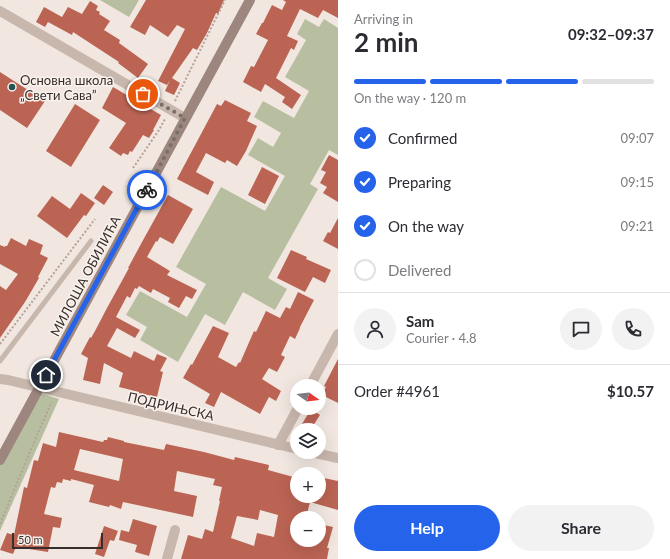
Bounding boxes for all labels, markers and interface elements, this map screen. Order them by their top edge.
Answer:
text: Arriving in [354,11,413,27]
text: 09:32–09:37 [568,25,654,43]
text: 2 min [354,26,418,58]
place label: Основна школа „Свети Сава” [20,72,113,103]
pin [126,77,160,111]
marker: Основна школа „Свети Сава” [7,82,17,92]
icon: bag [132,83,154,105]
text: On the way · 120 m [354,90,466,106]
icon: check [354,127,376,149]
text: Confirmed [388,129,457,147]
text: 09:07 [621,130,654,146]
courier [127,170,167,210]
icon: check [354,171,376,193]
text: Preparing [388,173,451,191]
text: 09:15 [621,174,654,190]
icon: bike [136,179,158,201]
street label: МИЛОША ОБИЛИЋА [46,213,124,339]
icon: check [354,215,376,237]
text: On the way [388,217,464,235]
text: 09:21 [621,218,654,234]
text: Delivered [388,261,451,279]
button: person [354,308,396,350]
button: chat [560,308,602,350]
button: phone [612,308,654,350]
text: Sam [406,312,434,330]
text: Courier · 4.8 [406,330,477,346]
pin [29,358,63,392]
icon: home [35,364,57,386]
north arrow [290,379,326,415]
map controls [290,379,326,547]
text: Order #4961 [354,382,440,400]
text: $10.57 [607,382,654,400]
street label: ПОДРИЊСКА [126,388,216,424]
button: layers [290,423,326,459]
button: + [290,467,326,503]
button: Help [354,505,500,551]
button: Share [508,505,654,551]
button: − [290,511,326,547]
scale bar [12,531,103,550]
text: 50 m [18,533,43,546]

